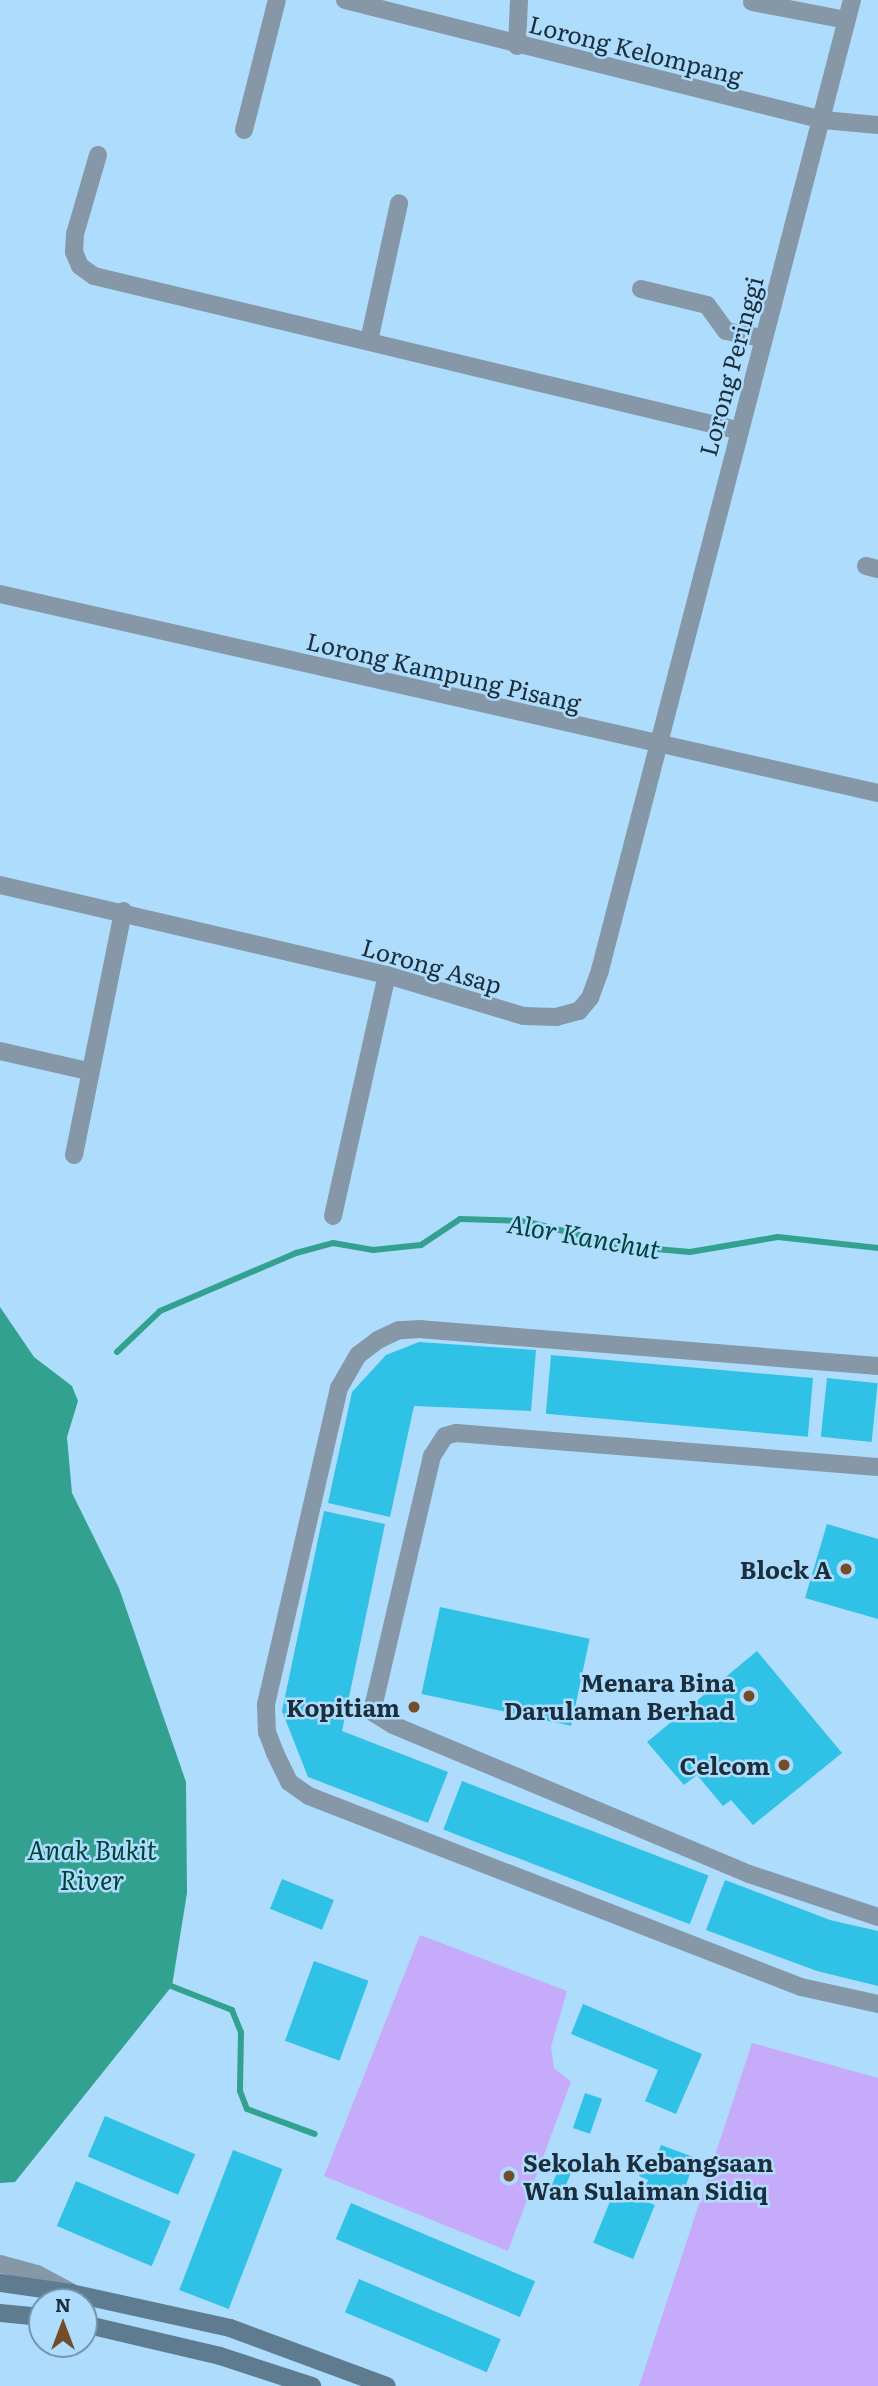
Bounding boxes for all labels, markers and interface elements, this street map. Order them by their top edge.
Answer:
street label: Lorong Kelompang [526,9,746,89]
street label: Lorong Peringgi [692,273,768,459]
street label: Lorong Kampung Pisang [304,625,584,717]
street label: Lorong Asap [359,931,505,999]
water label: Alor Kanchut [505,1206,663,1264]
place label: Block A [740,1555,832,1583]
marker: Block A [838,1561,854,1577]
place label: Menara Bina Darulaman Berhad [504,1668,735,1724]
marker: Menara Bina Darulaman Berhad [741,1688,757,1704]
place label: Kopitiam [286,1693,400,1721]
marker: Kopitiam [406,1699,422,1715]
place label: Celcom [680,1751,770,1779]
marker: Celcom [776,1757,792,1773]
water label: Anak Bukit River [27,1833,157,1895]
place label: Sekolah Kebangsaan Wan Sulaiman Sidiq [523,2148,773,2204]
marker: Sekolah Kebangsaan Wan Sulaiman Sidiq [501,2168,517,2184]
north arrow [28,2288,98,2358]
text: N [55,2290,71,2318]

